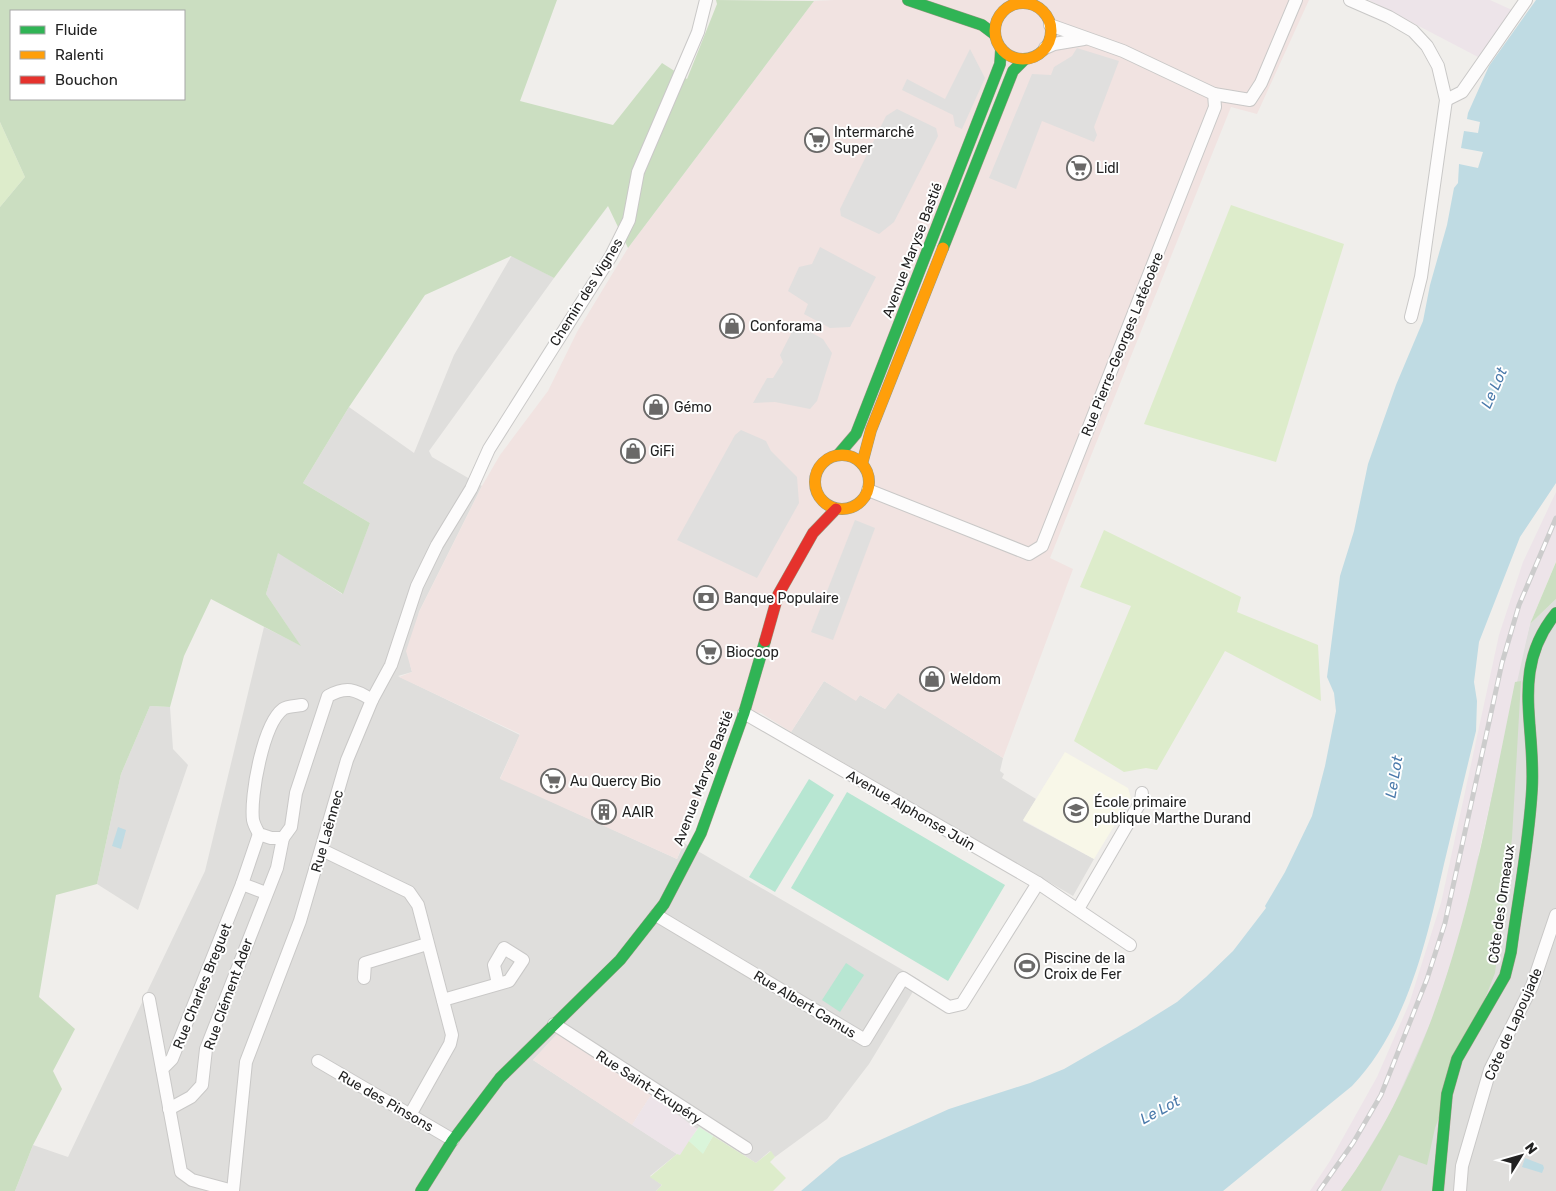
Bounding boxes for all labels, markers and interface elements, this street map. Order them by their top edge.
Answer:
legend [10,10,185,100]
text: Fluide [55,21,97,39]
text: Ralenti [55,46,104,64]
text: Bouchon [55,71,118,89]
place label: Intermarché Super [834,124,914,157]
supermarket icon: Intermarché Super [804,127,830,153]
supermarket icon: Lidl [1066,155,1092,181]
place label: Lidl [1096,160,1119,177]
street label: Avenue Maryse Bastié [879,180,946,320]
street label: Chemin des Vignes [546,235,627,349]
street label: Rue Pierre-Georges Latécoère [1078,250,1167,439]
shop icon: Conforama [719,313,745,339]
place label: Conforama [750,318,822,335]
water label: Le Lot [1477,365,1511,411]
shop icon: Gémo [643,394,669,420]
place label: Gémo [674,399,712,416]
shop icon: GiFi [620,438,646,464]
place label: GiFi [650,443,675,460]
bank icon: Banque Populaire [693,585,719,611]
place label: Banque Populaire [724,590,839,607]
supermarket icon: Biocoop [696,639,722,665]
place label: Biocoop [726,644,779,661]
shop icon: Weldom [919,666,945,692]
place label: Weldom [950,671,1001,688]
street label: Avenue Maryse Bastié [670,708,737,848]
water label: Le Lot [1381,754,1407,800]
street label: Avenue Alphonse Juin [843,767,978,854]
supermarket icon: Au Quercy Bio [540,768,566,794]
place label: Au Quercy Bio [570,773,661,790]
street label: Rue Laënnec [308,788,347,874]
place label: École primaire publique Marthe Durand [1094,793,1251,827]
school or university icon: École primaire publique Marthe Durand [1063,797,1089,823]
building icon: AAIR [591,799,617,825]
place label: AAIR [622,804,654,821]
street label: Côte des Ormeaux [1485,843,1518,964]
street label: Rue Charles Breguet [169,920,236,1052]
street label: Rue Clément Ader [200,935,257,1052]
place label: Piscine de la Croix de Fer [1044,950,1125,983]
sports icon: Piscine de la Croix de Fer [1014,953,1040,979]
street label: Côte de Lapoujade [1481,965,1546,1083]
street label: Rue Albert Camus [750,967,859,1042]
street label: Rue Saint-Exupéry [593,1047,705,1128]
street label: Rue des Pinsons [335,1067,436,1136]
water label: Le Lot [1137,1092,1183,1128]
north arrow [1496,1131,1546,1181]
text: N [1521,1139,1541,1158]

